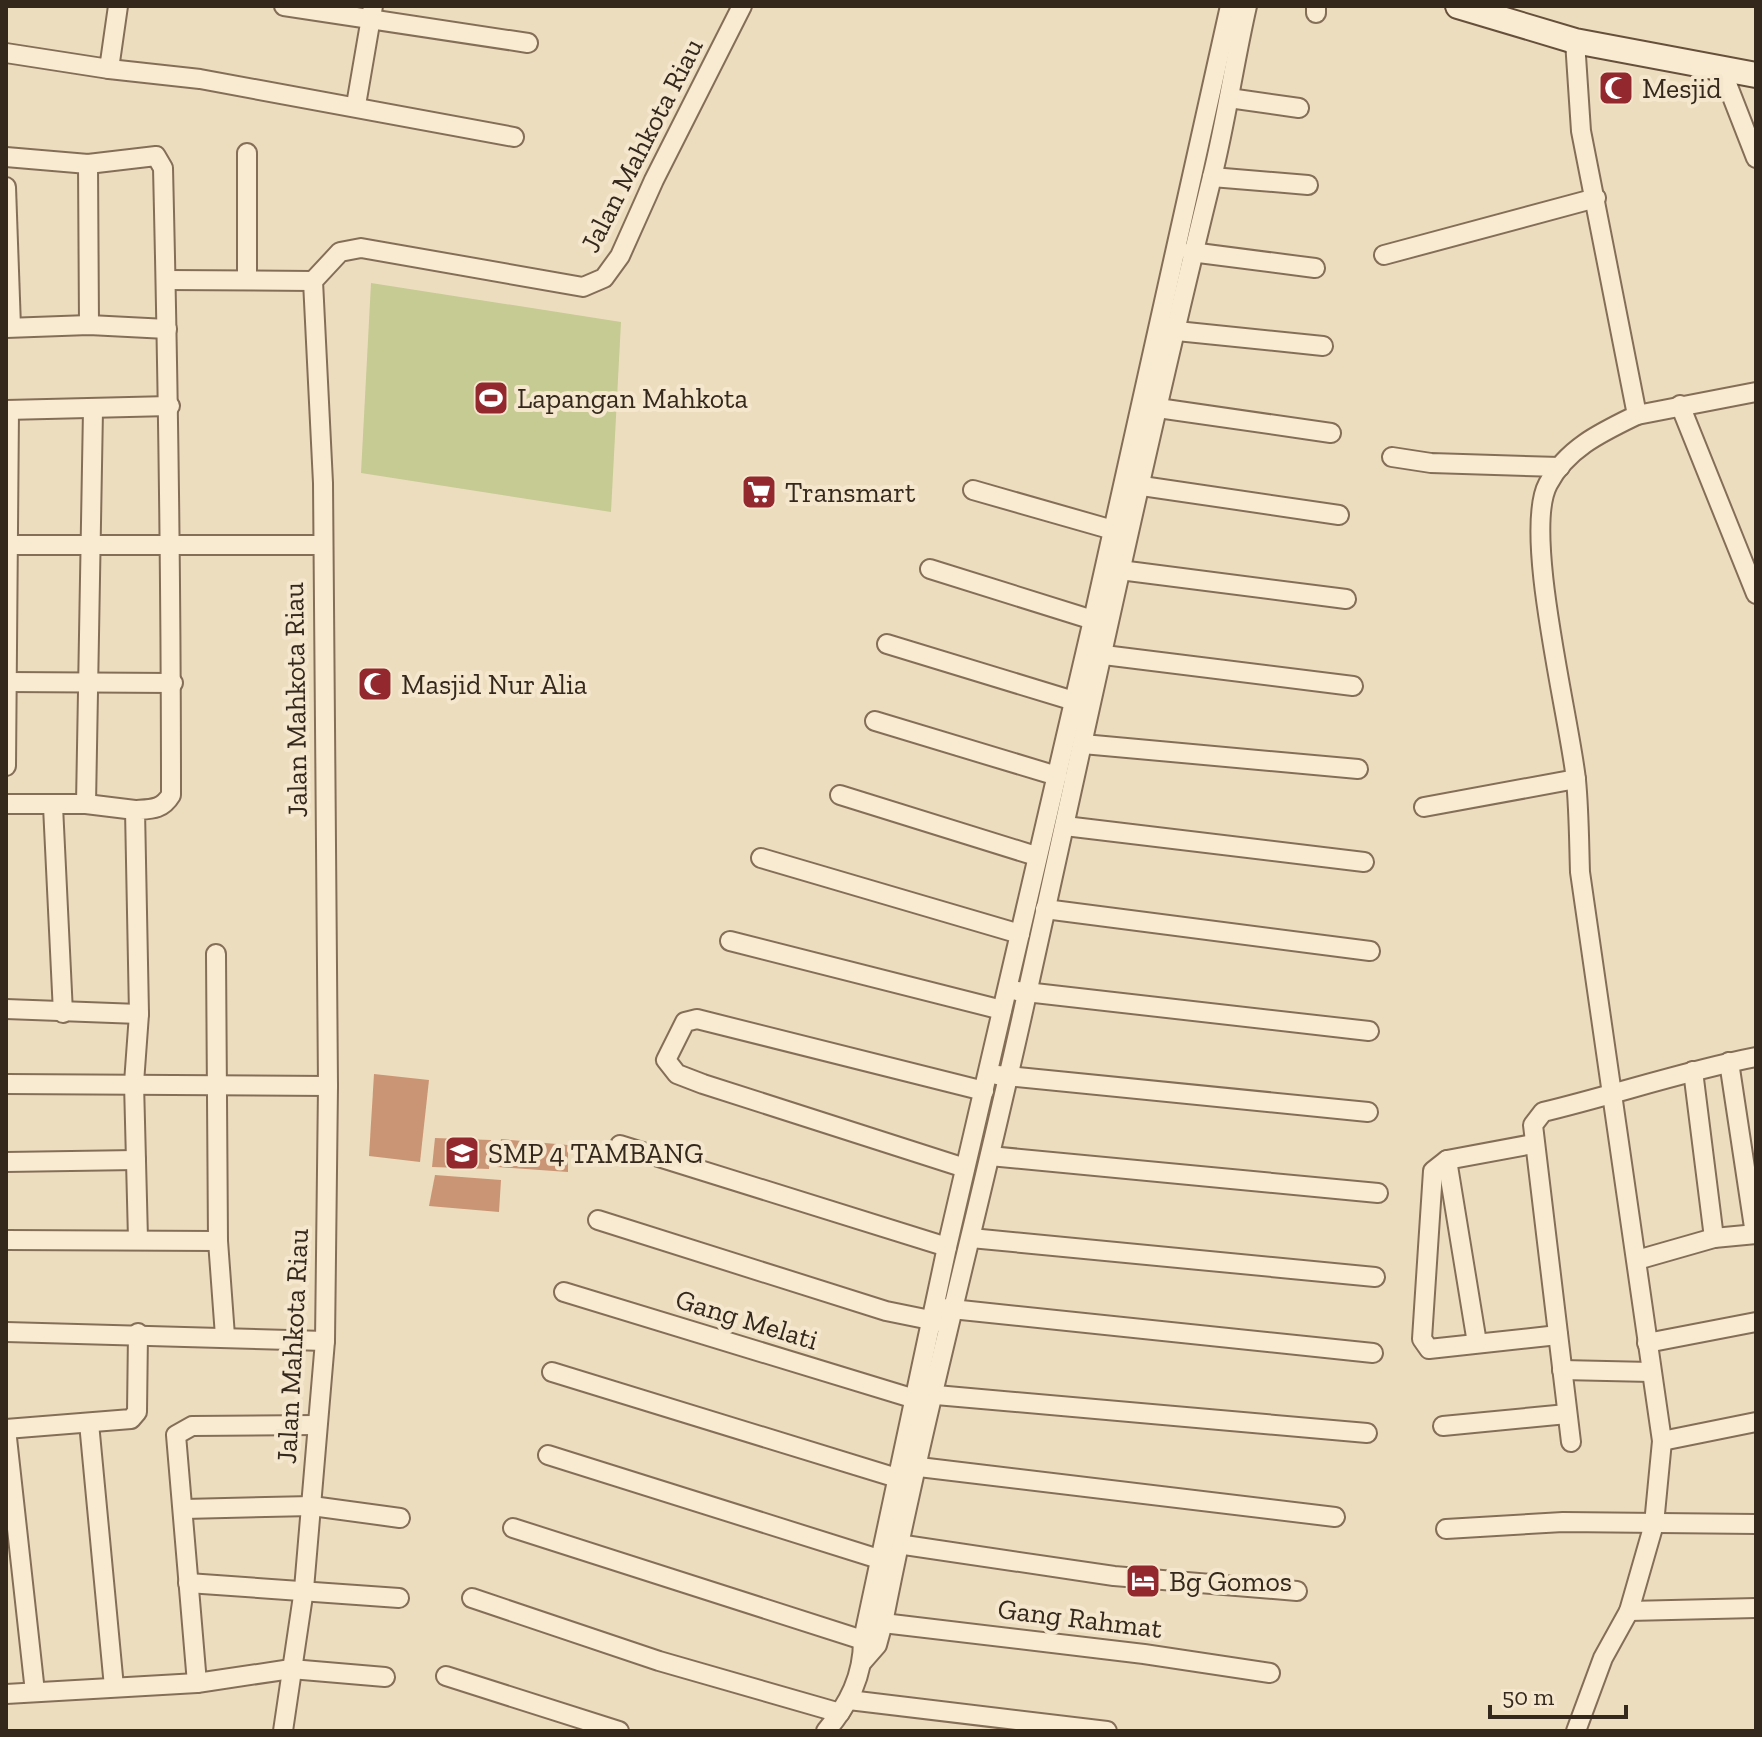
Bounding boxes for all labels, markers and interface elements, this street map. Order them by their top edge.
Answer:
street label: Jalan Mahkota Riau [573,33,710,258]
mosque icon: Mesjid [1597,69,1635,107]
place label: Mesjid [1642,72,1722,105]
sports icon: Lapangan Mahkota [472,379,510,417]
place label: Lapangan Mahkota [517,382,748,415]
supermarket icon: Transmart [740,473,778,511]
place label: Transmart [785,476,916,509]
street label: Jalan Mahkota Riau [277,582,314,818]
mosque icon: Masjid Nur Alia [356,665,394,703]
place label: Masjid Nur Alia [401,668,588,701]
school or university icon: SMP 4 TAMBANG [443,1134,481,1172]
place label: SMP 4 TAMBANG [488,1137,703,1170]
street label: Jalan Mahkota Riau [270,1227,315,1465]
street label: Gang Melati [672,1282,822,1357]
hotel icon: Bg Gomos [1124,1562,1162,1600]
place label: Bg Gomos [1169,1565,1292,1598]
street label: Gang Rahmat [996,1592,1165,1645]
scale bar [1490,1669,1626,1719]
text: 50 m [1502,1682,1555,1711]

